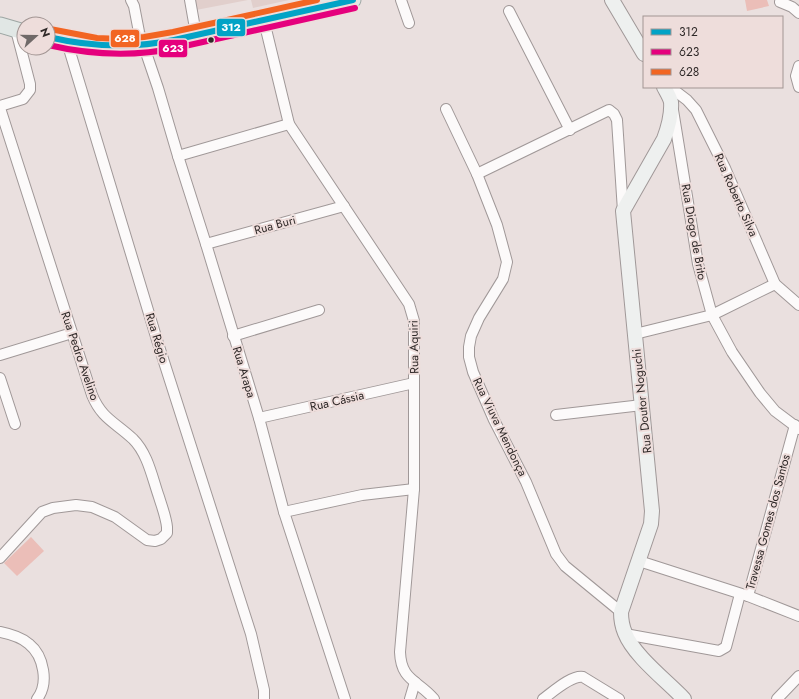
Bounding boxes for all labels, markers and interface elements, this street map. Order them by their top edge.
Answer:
north arrow [16,16,56,56]
legend [643,16,783,88]
line badge: 312 [216,18,246,37]
text: 312 [221,19,241,35]
text: 312 [679,23,698,41]
text: N [36,25,54,39]
line badge: 628 [110,29,140,48]
text: 628 [114,30,136,46]
unlabelled marker [206,35,216,45]
line badge: 623 [158,39,188,58]
text: 623 [162,40,184,56]
text: 623 [679,43,700,61]
text: 628 [679,63,699,81]
street label: Rua Roberto Silva [710,151,762,240]
street label: Rua Diogo de Brito [677,183,711,282]
street label: Rua Buri [252,211,298,239]
street label: Rua Pedro Avelino [56,309,104,403]
street label: Rua Régio [141,311,173,366]
street label: Rua Aquiri [405,320,423,374]
street label: Rua Arapa [228,344,260,400]
street label: Rua Doutor Noguchi [628,348,656,454]
street label: Rua Viuva Mendonça [468,375,532,480]
street label: Rua Cássia [308,386,366,416]
street label: Travessa Gomes dos Santos [741,452,795,592]

